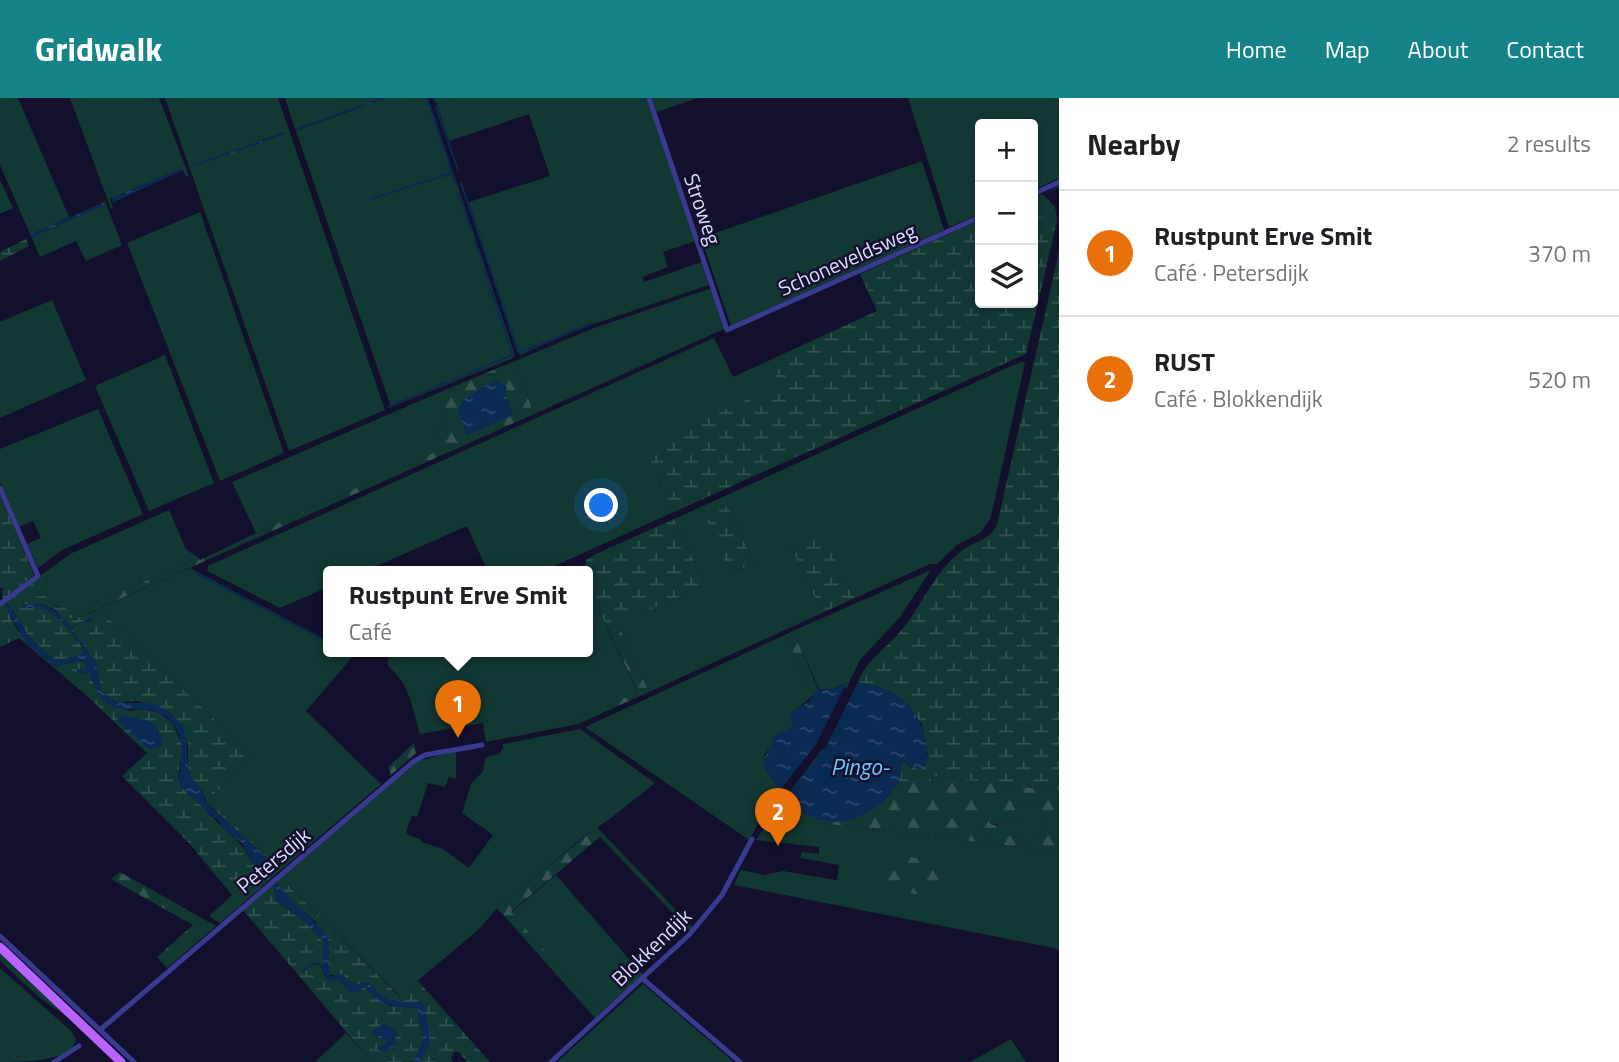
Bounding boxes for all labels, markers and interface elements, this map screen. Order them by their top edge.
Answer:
text: Gridwalk [35,24,162,74]
text: Home [1226,31,1287,67]
text: Map [1325,31,1370,67]
text: About [1408,31,1468,67]
text: Contact [1506,31,1584,67]
map controls [975,119,1038,308]
button: + [975,119,1038,182]
text: Nearby [1087,121,1180,167]
text: 2 results [1507,126,1591,161]
street label: Stroweg [676,169,730,249]
button: − [975,182,1038,245]
street label: Schoneveldsweg [773,214,921,304]
text: Rustpunt Erve Smit [1154,216,1372,255]
text: 1 [1104,236,1116,271]
text: 370 m [1528,236,1591,271]
button: layers [975,245,1038,308]
text: Café · Petersdijk [1154,255,1309,290]
text: RUST [1154,342,1215,381]
text: 2 [1104,362,1116,397]
text: 520 m [1528,362,1591,397]
text: Café · Blokkendijk [1154,381,1323,416]
your location [584,488,618,522]
popup [323,566,593,657]
text: Rustpunt Erve Smit [349,575,567,614]
text: Café [349,614,392,649]
pin: 1 [435,680,481,738]
water label: Pingo- [831,749,891,784]
pin: 2 [755,788,801,846]
street label: Petersdijk [229,819,317,901]
street label: Blokkendijk [604,900,698,994]

